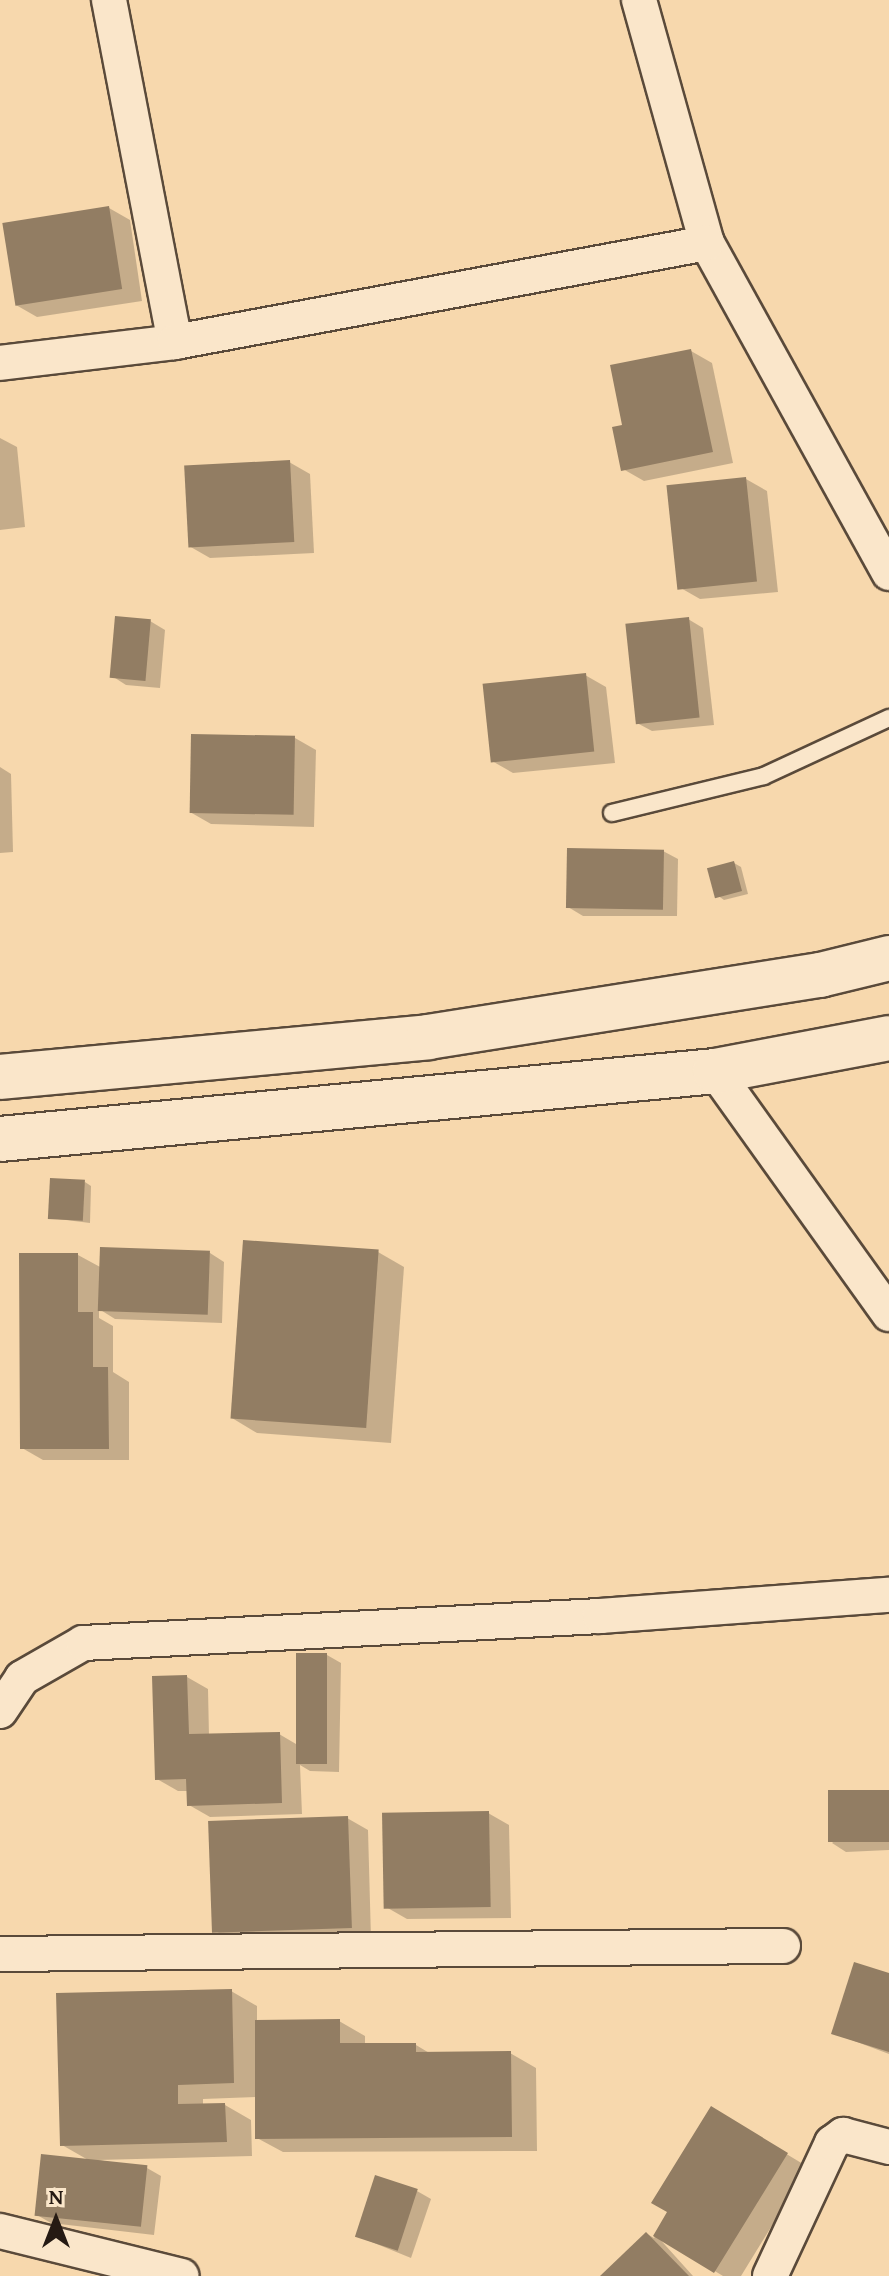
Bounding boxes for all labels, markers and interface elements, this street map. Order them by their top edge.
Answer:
north arrow [16,2180,96,2260]
text: N [49,2180,63,2212]

